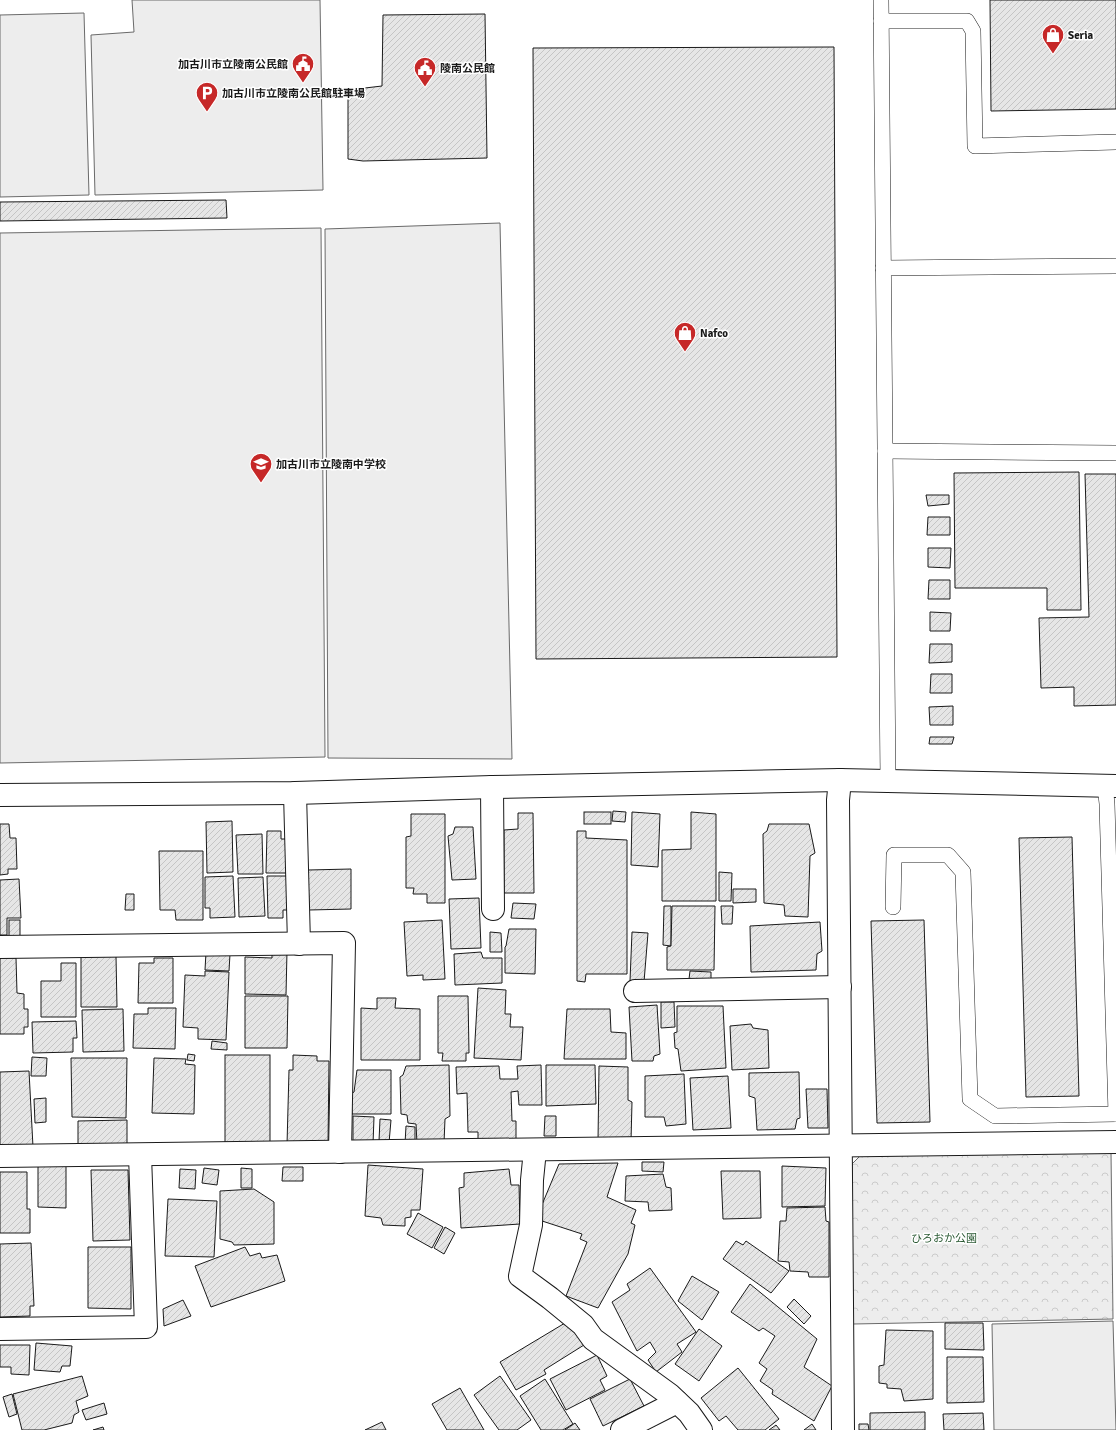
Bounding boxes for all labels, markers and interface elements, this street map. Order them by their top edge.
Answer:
shop icon: Seria [1040,22,1066,55]
place label: Seria [1068,29,1093,42]
public building icon: 加古川市立陵南公民館 [290,51,316,84]
public building icon: 陵南公民館 [412,55,438,88]
place label: 加古川市立陵南公民館 [178,58,288,71]
place label: 陵南公民館 [440,62,495,75]
parking icon: 加古川市立陵南公民館駐車場 [194,80,220,113]
place label: 加古川市立陵南公民館駐車場 [222,87,365,100]
shop icon: Nafco [672,320,698,353]
place label: Nafco [700,327,728,340]
school or university icon: 加古川市立陵南中学校 [248,451,274,484]
place label: 加古川市立陵南中学校 [276,458,386,471]
park label: ひろおか公園 [911,1232,977,1245]

